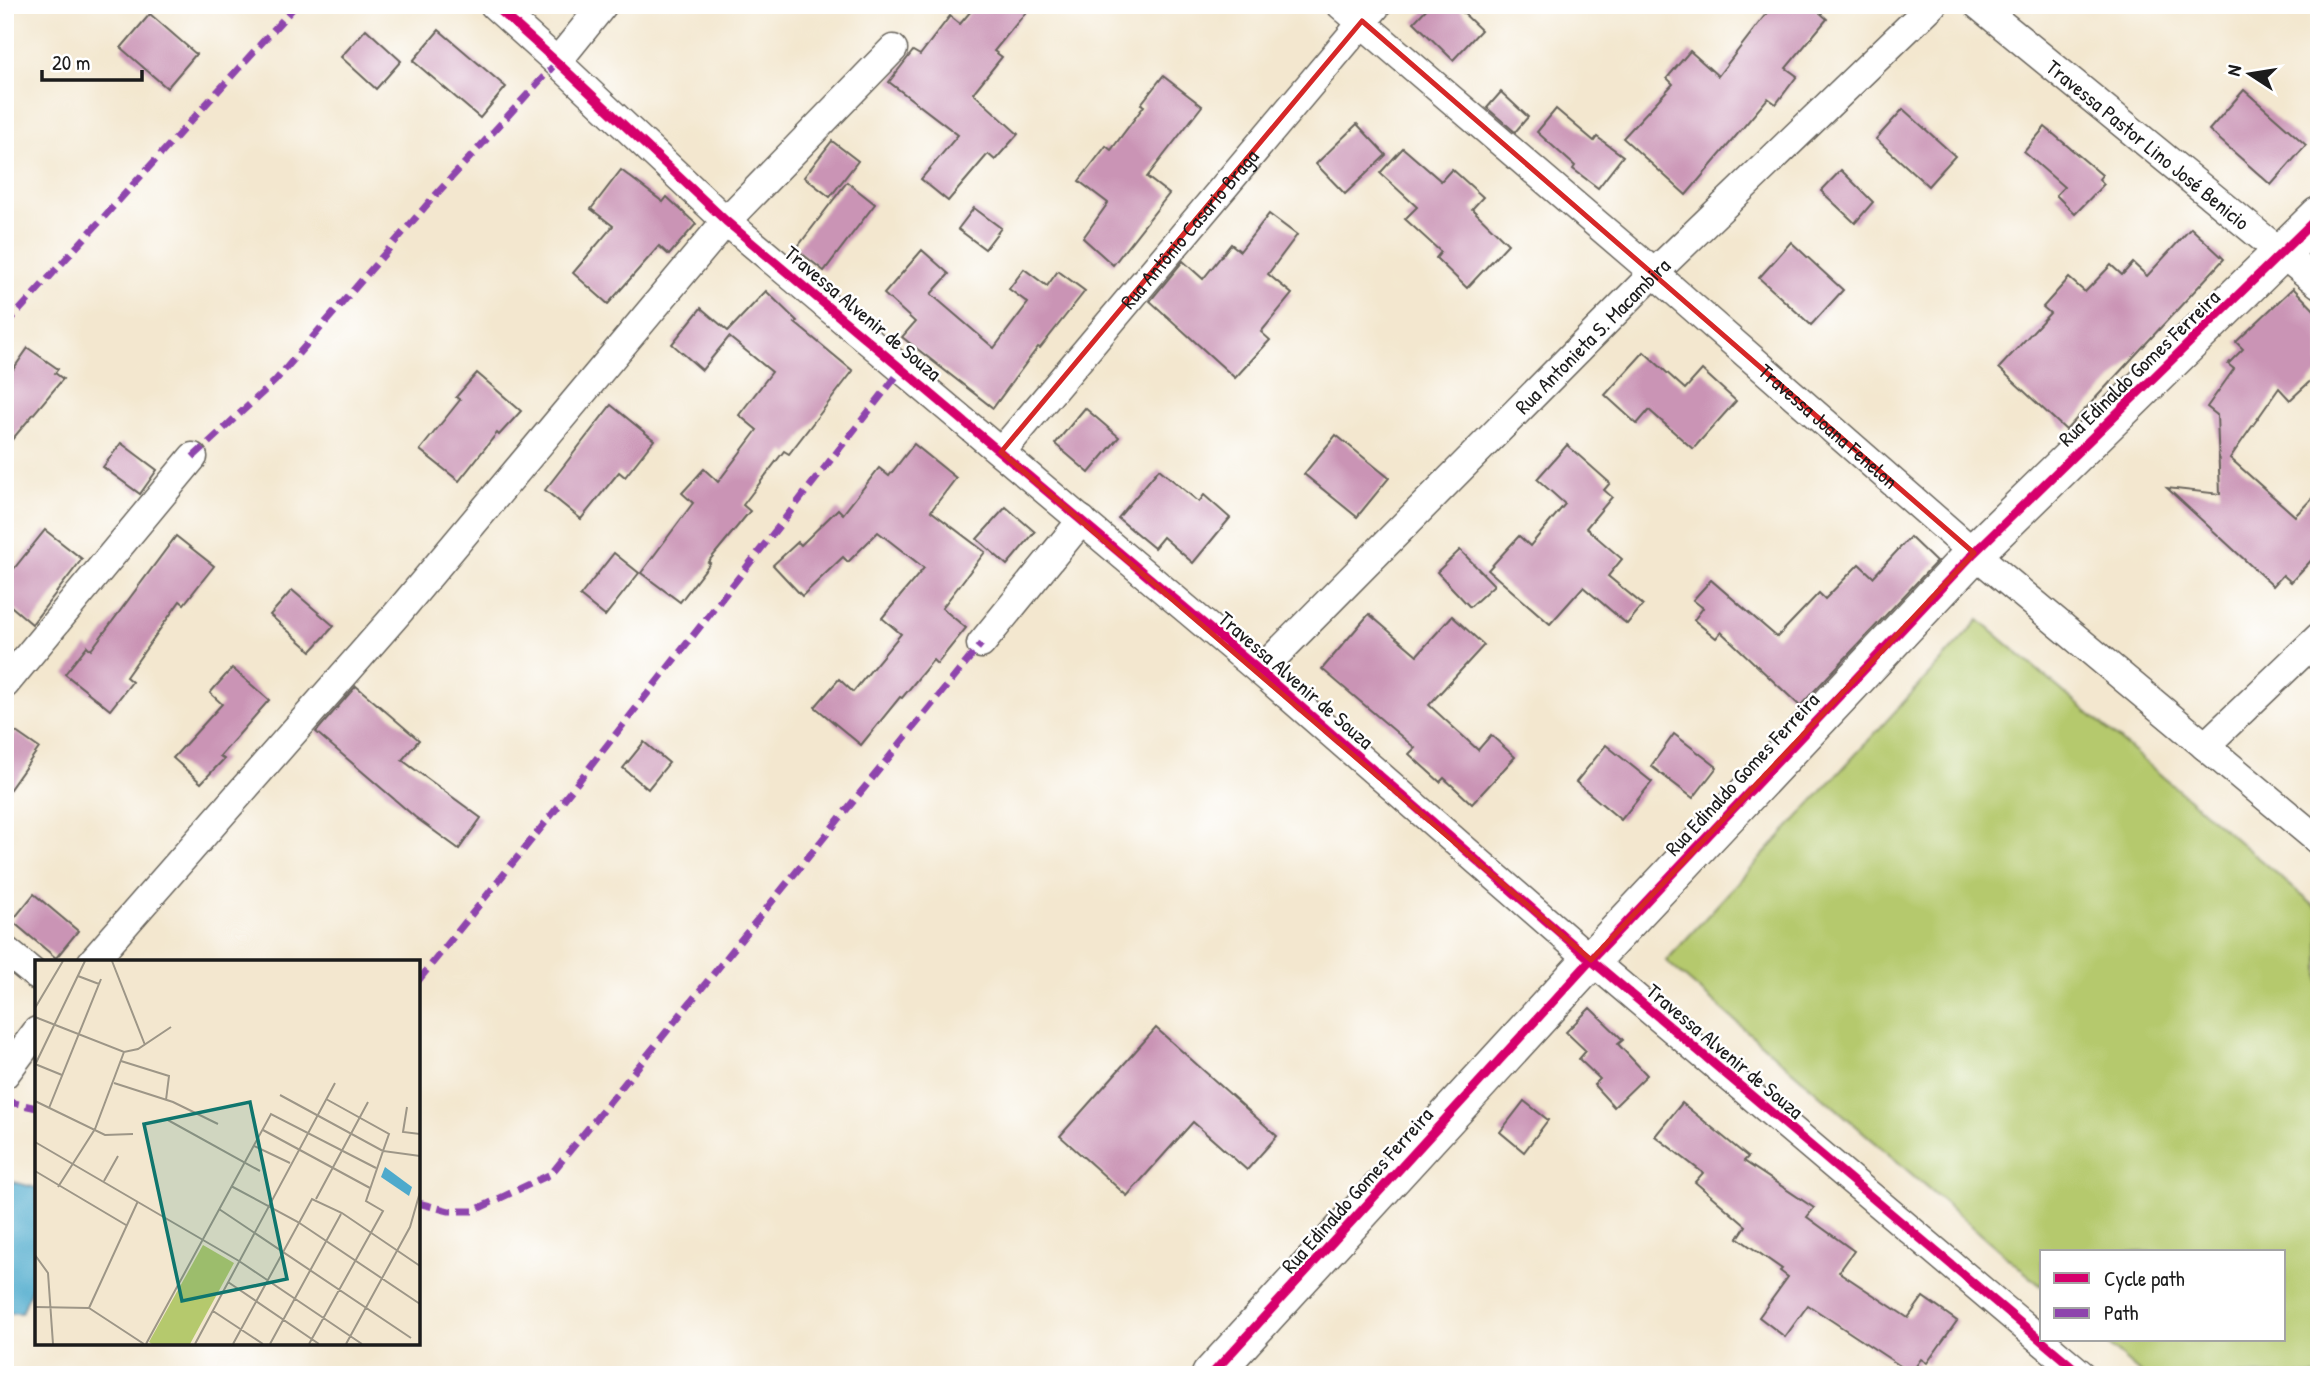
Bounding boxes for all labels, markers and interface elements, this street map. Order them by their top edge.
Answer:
scale bar [42,38,142,82]
north arrow [2216,38,2286,108]
text: 20 m [52,48,90,77]
street label: Travessa Pastor Lino José Benicio [2041,52,2256,236]
text: N [2220,63,2247,78]
street label: Rua Antônio Casario Braga [1113,142,1265,315]
street label: Travessa Alvenir de Souza [778,239,948,387]
street label: Rua Antonieta S. Macambira [1508,251,1676,420]
street label: Rua Edinaldo Gomes Ferreira [2052,283,2226,453]
street label: Travessa Joana Fenelon [1752,357,1905,495]
street label: Travessa Alvenir de Souza [1212,604,1380,756]
street label: Rua Edinaldo Gomes Ferreira [1658,686,1826,862]
inset map [35,960,420,1345]
street label: Travessa Alvenir de Souza [1640,977,1810,1125]
street label: Rua Edinaldo Gomes Ferreira [1275,1101,1439,1279]
legend [2040,1250,2286,1342]
text: Cycle path [2104,1264,2185,1293]
text: Path [2104,1298,2139,1327]

